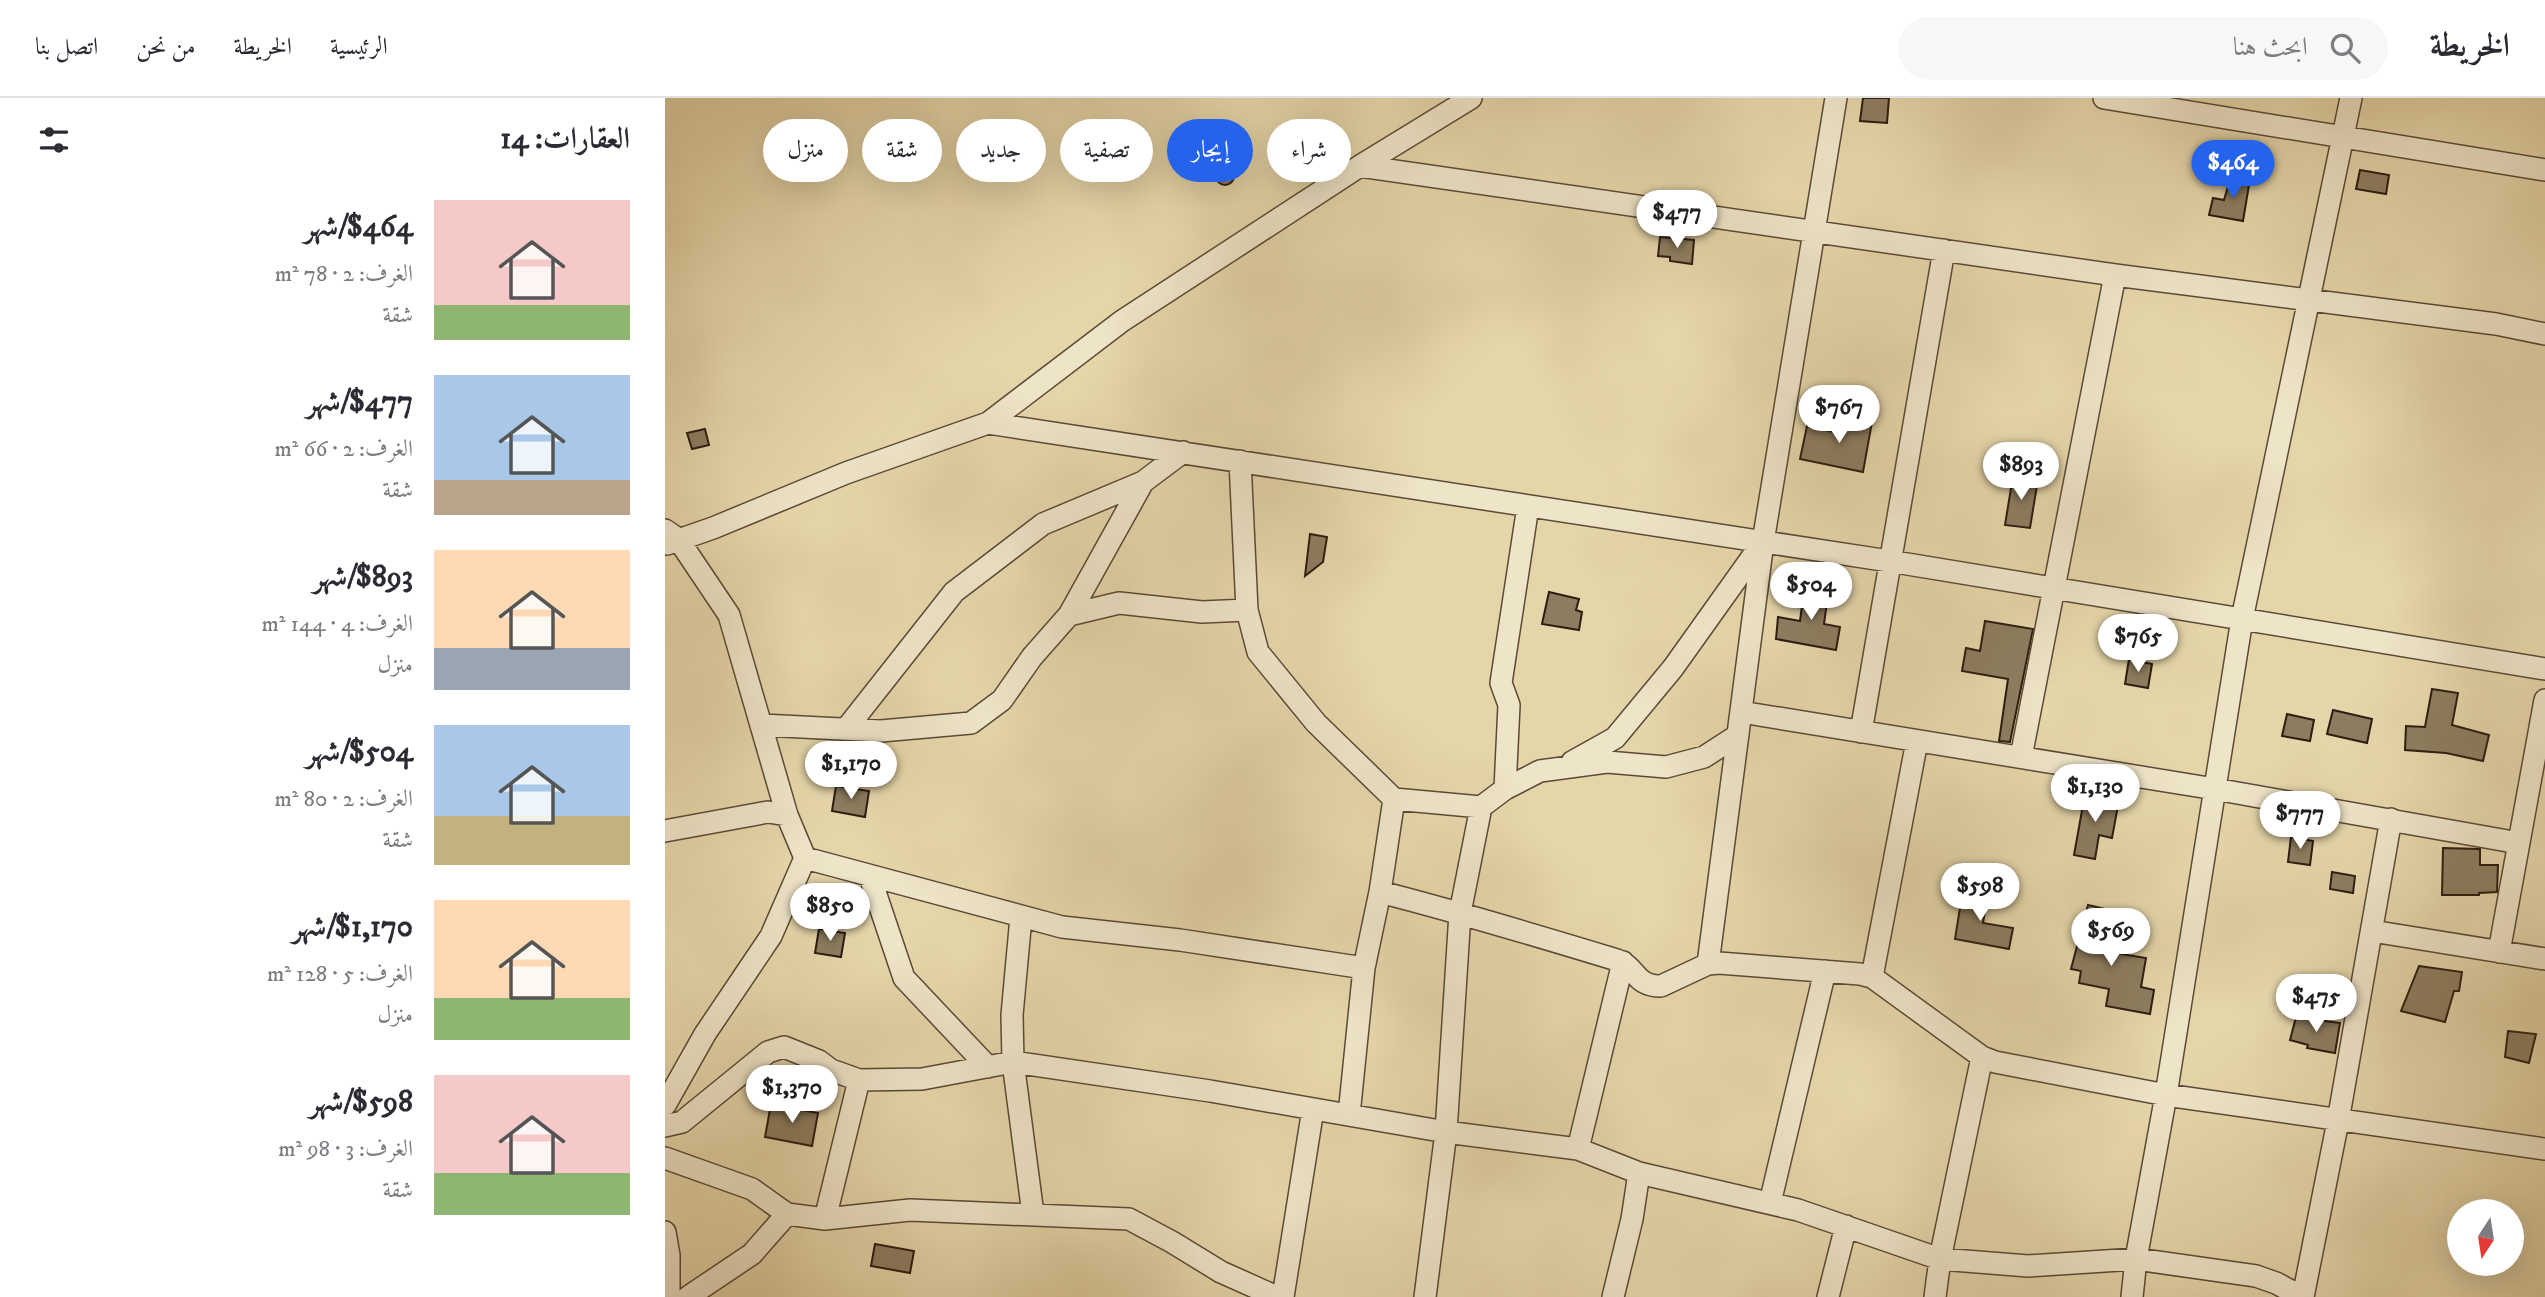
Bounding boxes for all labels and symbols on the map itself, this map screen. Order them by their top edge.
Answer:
pin: $464 [2192,140,2274,200]
pin: $477 [1636,190,1718,250]
pin: $767 [1798,386,1880,445]
pin: $893 [1980,442,2062,502]
pin: $504 [1770,562,1852,622]
pin: $765 [2097,614,2179,674]
pin: $1,170 [794,742,908,801]
pin: $1,130 [2038,764,2152,824]
pin: $777 [2259,792,2341,851]
pin: $598 [1939,864,2021,923]
pin: $850 [789,884,871,943]
pin: $569 [2070,908,2152,968]
pin: $475 [2275,974,2357,1034]
pin: $1,370 [735,1066,849,1125]
north arrow [2447,1199,2523,1276]

